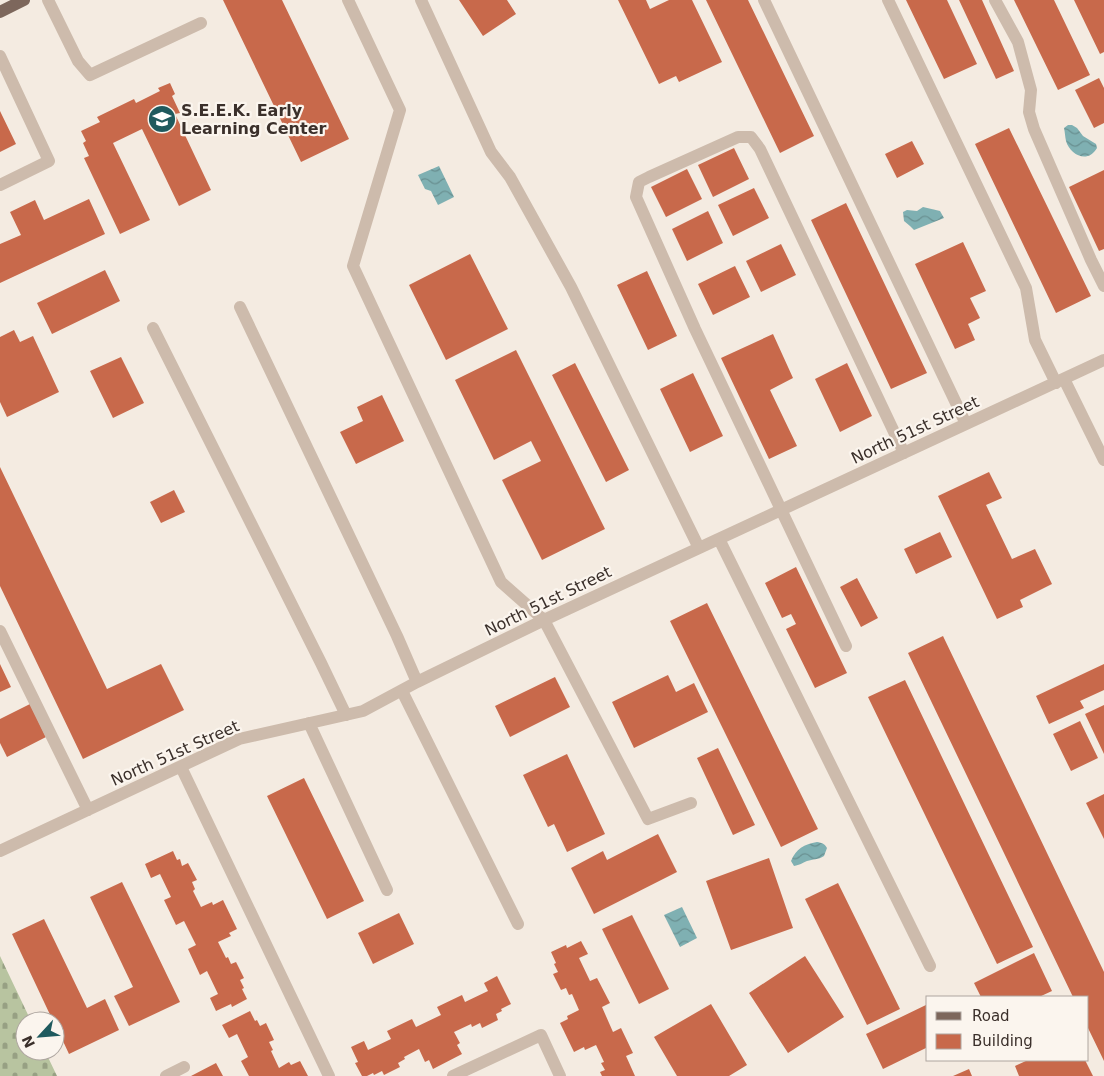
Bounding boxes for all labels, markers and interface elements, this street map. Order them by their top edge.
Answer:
place label: S.E.E.K. Early Learning Center [181,101,327,138]
school or university icon: S.E.E.K. Early Learning Center [147,104,177,134]
street label: North 51st Street [848,392,982,468]
street label: North 51st Street [482,562,614,640]
street label: North 51st Street [108,716,242,790]
legend [926,996,1089,1061]
text: Road [972,1007,1010,1025]
north arrow [15,1011,65,1061]
text: Building [972,1032,1033,1050]
text: N [19,1033,38,1050]

